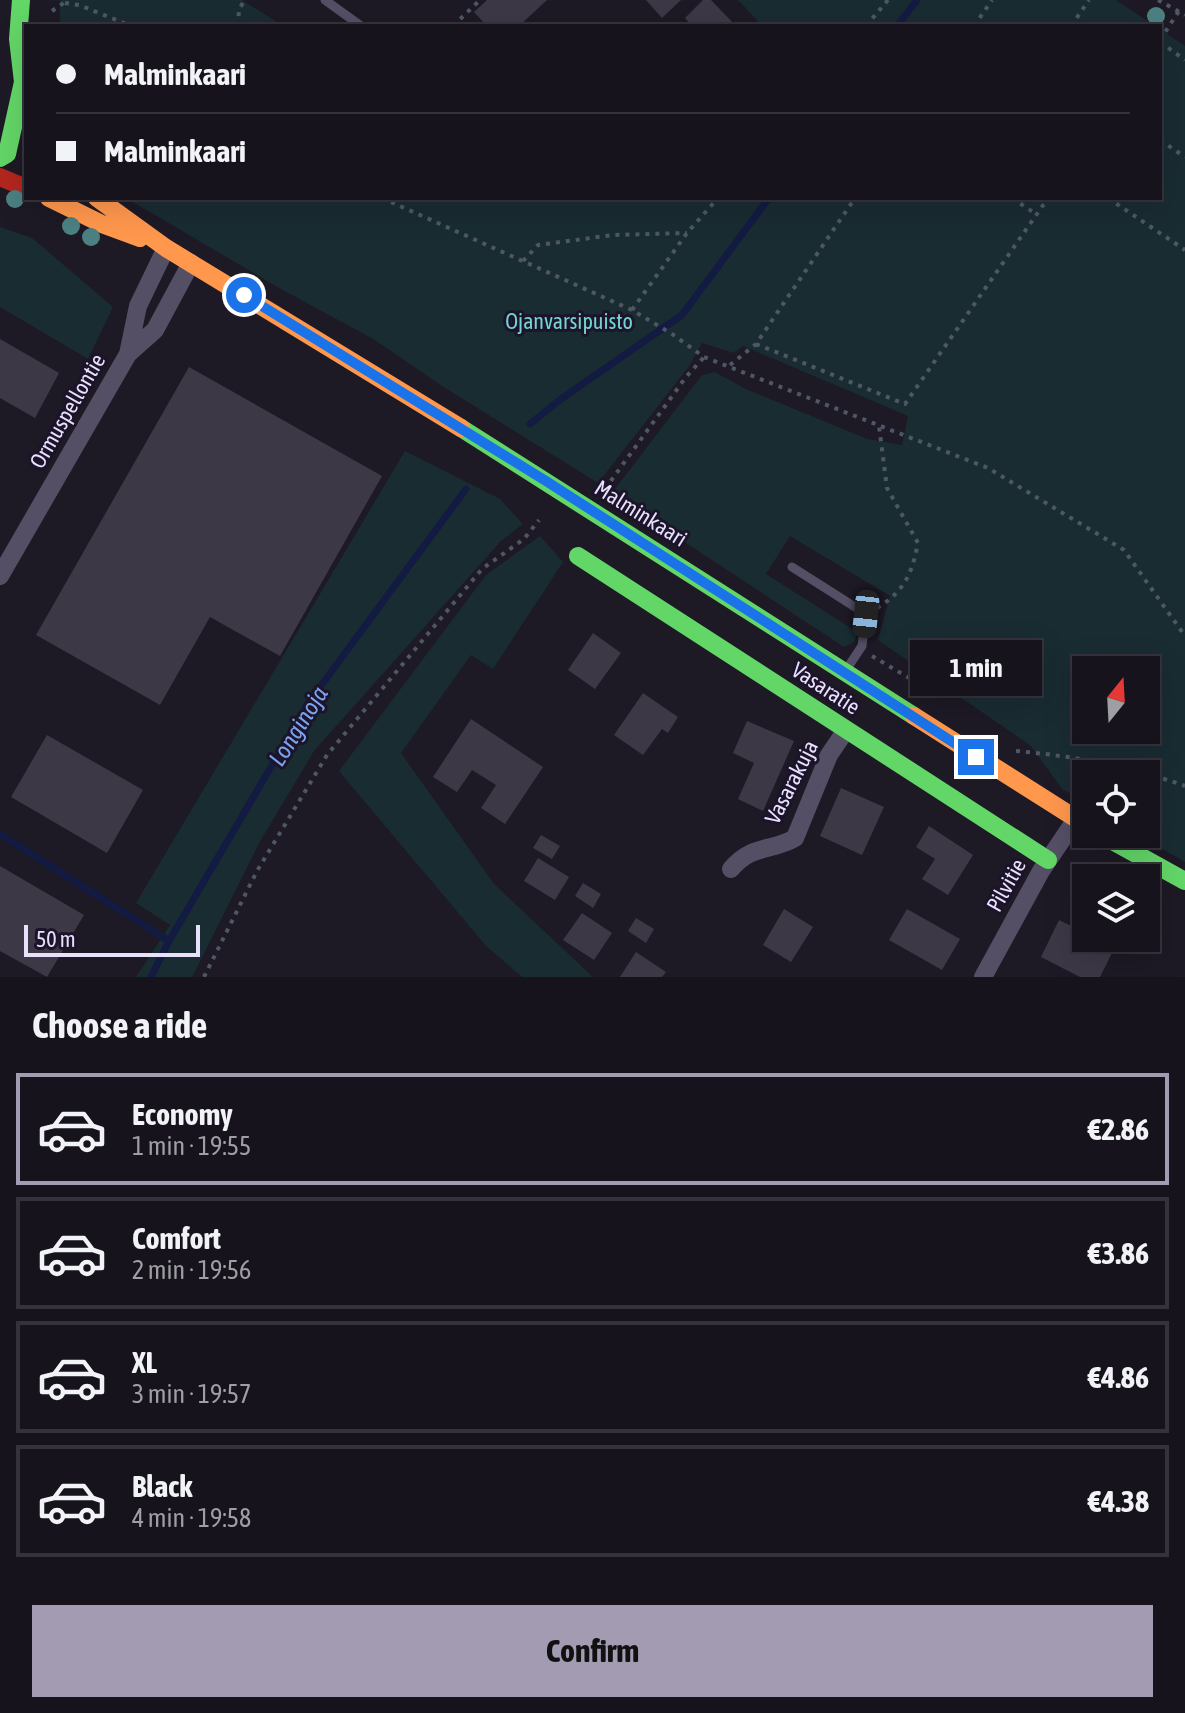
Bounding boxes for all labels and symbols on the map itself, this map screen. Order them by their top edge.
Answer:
route start [226,277,262,313]
park label: Ojanvarsipuisto [505,308,633,334]
street label: Ormuspellontie [24,349,110,473]
street label: Malminkaari [590,474,692,552]
car [852,589,880,639]
callout: 1 min [910,641,1042,697]
street label: Vasaratie [787,656,865,720]
north arrow [1072,656,1160,744]
water label: Longinoja [263,681,333,771]
street label: Vasarakuja [759,736,823,828]
route end [958,739,994,775]
street label: Pilvitie [981,854,1031,916]
scale bar [24,921,200,957]

